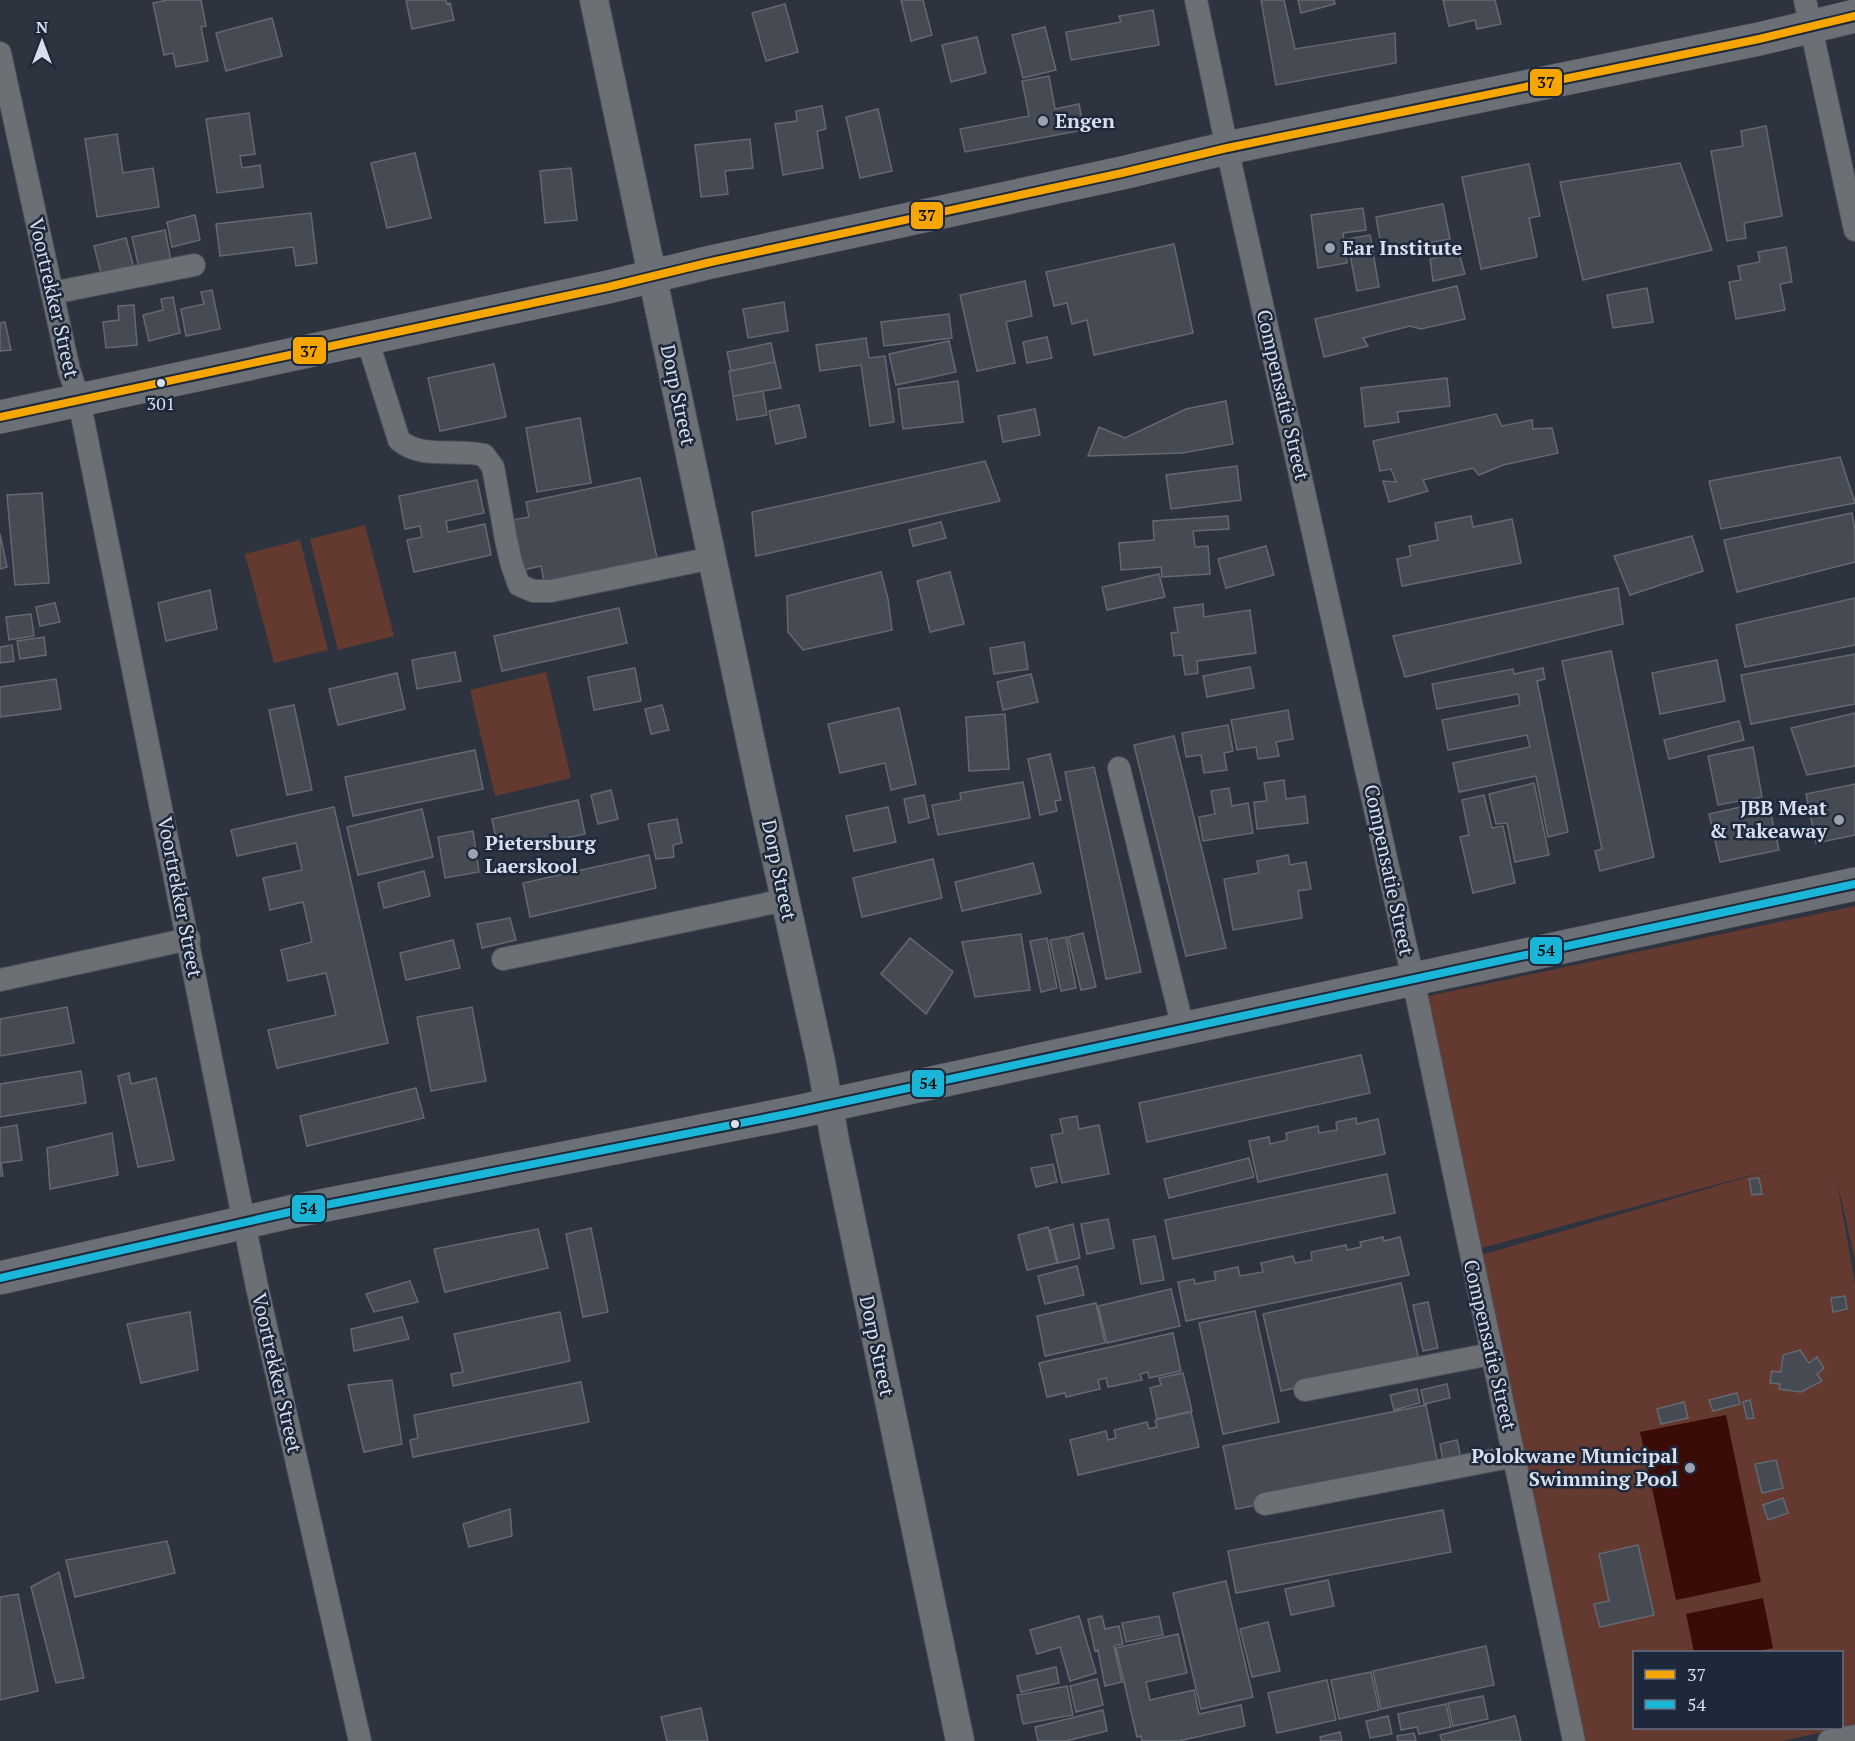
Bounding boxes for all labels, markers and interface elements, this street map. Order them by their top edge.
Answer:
north arrow [12,12,72,72]
text: N [36,16,48,38]
line badge: 37 [1529,68,1563,97]
text: 37 [1537,71,1555,93]
place label: Engen [1055,107,1115,134]
marker: Engen [1036,114,1050,128]
line badge: 37 [910,201,944,230]
text: 37 [918,204,936,226]
street label: Voortrekker Street [23,215,86,381]
place label: Ear Institute [1342,234,1463,261]
marker: Ear Institute [1323,241,1337,255]
street label: Compensatie Street [1251,307,1316,483]
line badge: 37 [292,336,327,365]
text: 37 [300,340,318,362]
street label: Dorp Street [655,342,702,448]
marker: 301 [155,377,167,389]
place label: 301 [147,391,175,415]
street label: Compensatie Street [1358,782,1421,959]
place label: JBB Meat & Takeaway [1709,794,1827,844]
marker: JBB Meat & Takeaway [1832,813,1846,827]
street label: Voortrekker Street [152,814,209,980]
street label: Dorp Street [756,817,803,923]
place label: Pietersburg Laerskool [485,829,596,879]
marker: Pietersburg Laerskool [466,847,480,861]
line badge: 54 [1529,936,1563,965]
text: 54 [1537,939,1555,961]
line badge: 54 [911,1069,945,1098]
text: 54 [919,1072,937,1094]
unlabelled marker [729,1118,741,1130]
line badge: 54 [291,1194,326,1223]
text: 54 [299,1197,317,1219]
street label: Compensatie Street [1458,1257,1523,1433]
street label: Voortrekker Street [246,1290,309,1456]
street label: Dorp Street [854,1293,901,1399]
place label: Polokwane Municipal Swimming Pool [1471,1442,1678,1492]
marker: Polokwane Municipal Swimming Pool [1683,1461,1697,1475]
legend [1633,1651,1843,1729]
text: 37 [1687,1662,1706,1686]
text: 54 [1687,1692,1707,1716]

